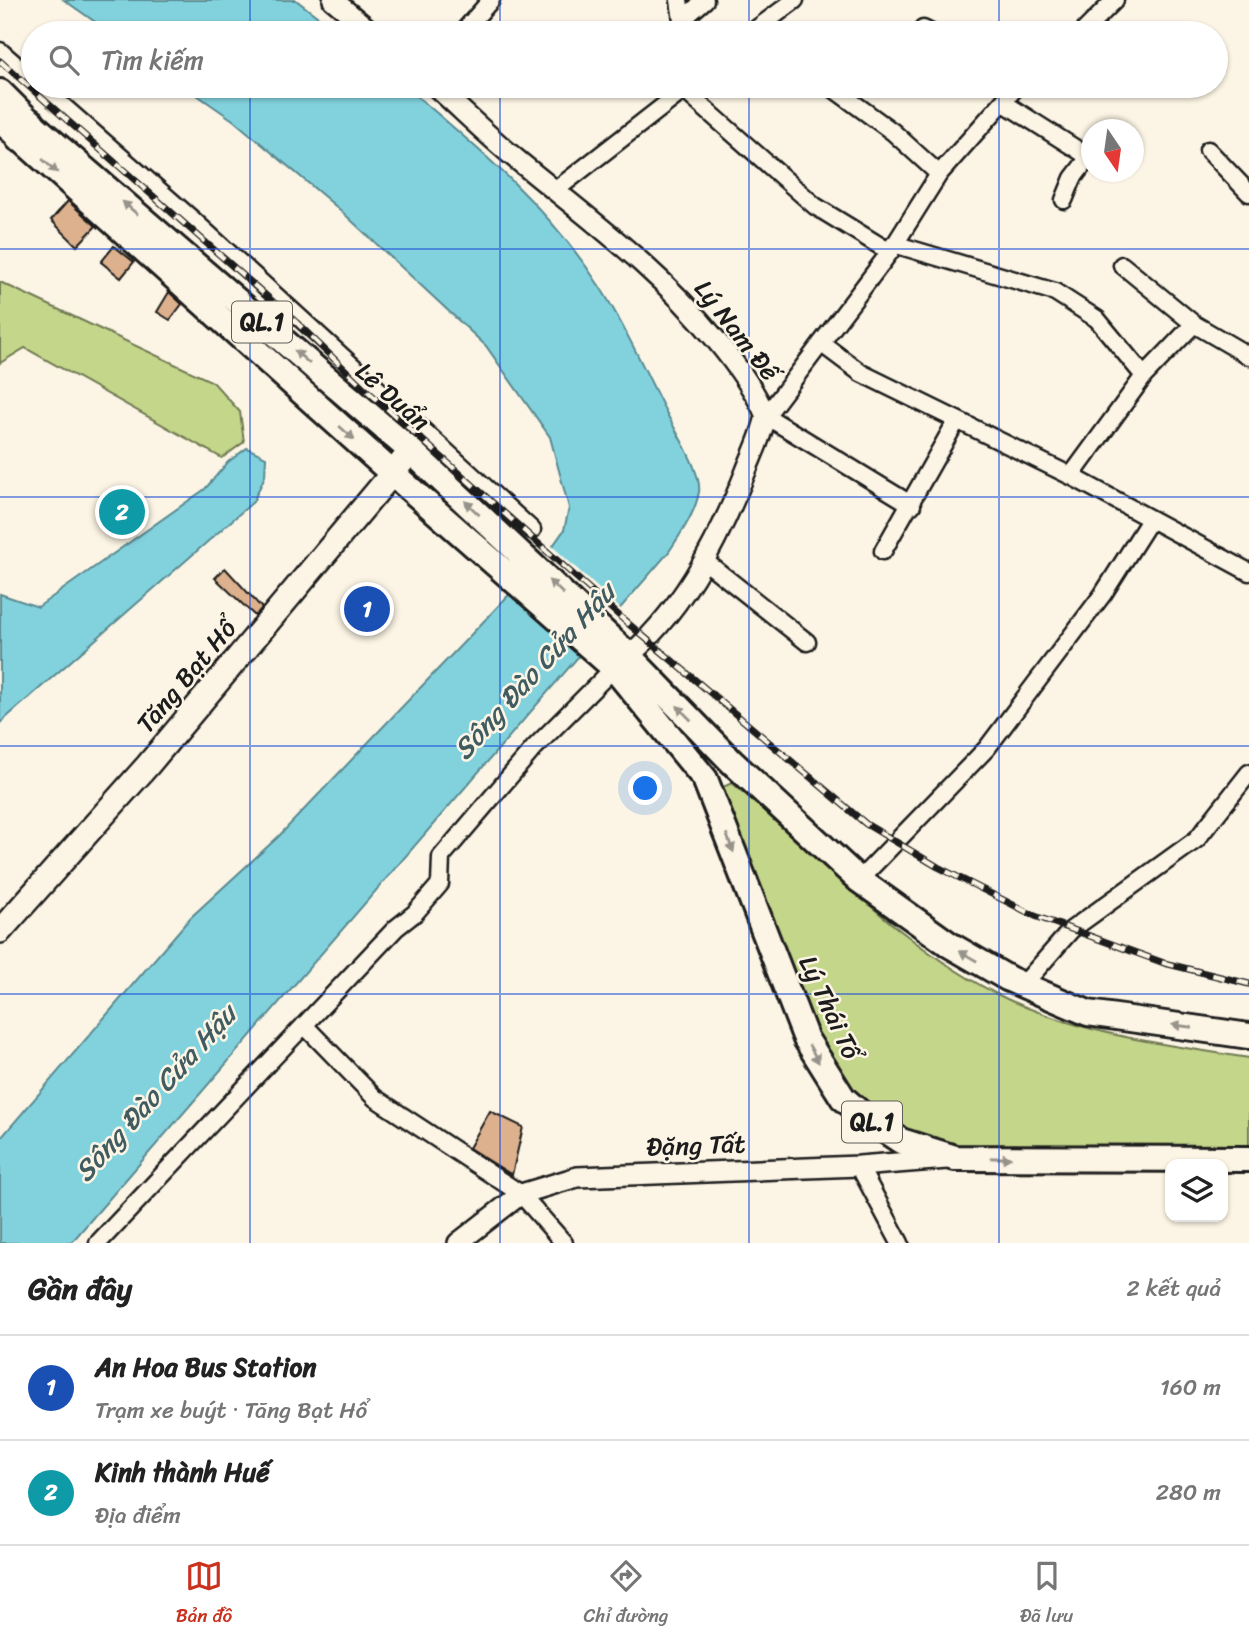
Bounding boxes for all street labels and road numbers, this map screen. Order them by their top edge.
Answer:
street label: Lý Nam Đế [682,269,794,394]
road number: QL.1 [232,302,292,342]
street label: Lê Duẩn [344,350,442,442]
street label: Tăng Bạt Hổ [124,604,251,744]
street label: Lý Thái Tổ [786,947,876,1071]
road number: QL.1 [842,1102,902,1142]
street label: Đặng Tất [646,1120,746,1170]

